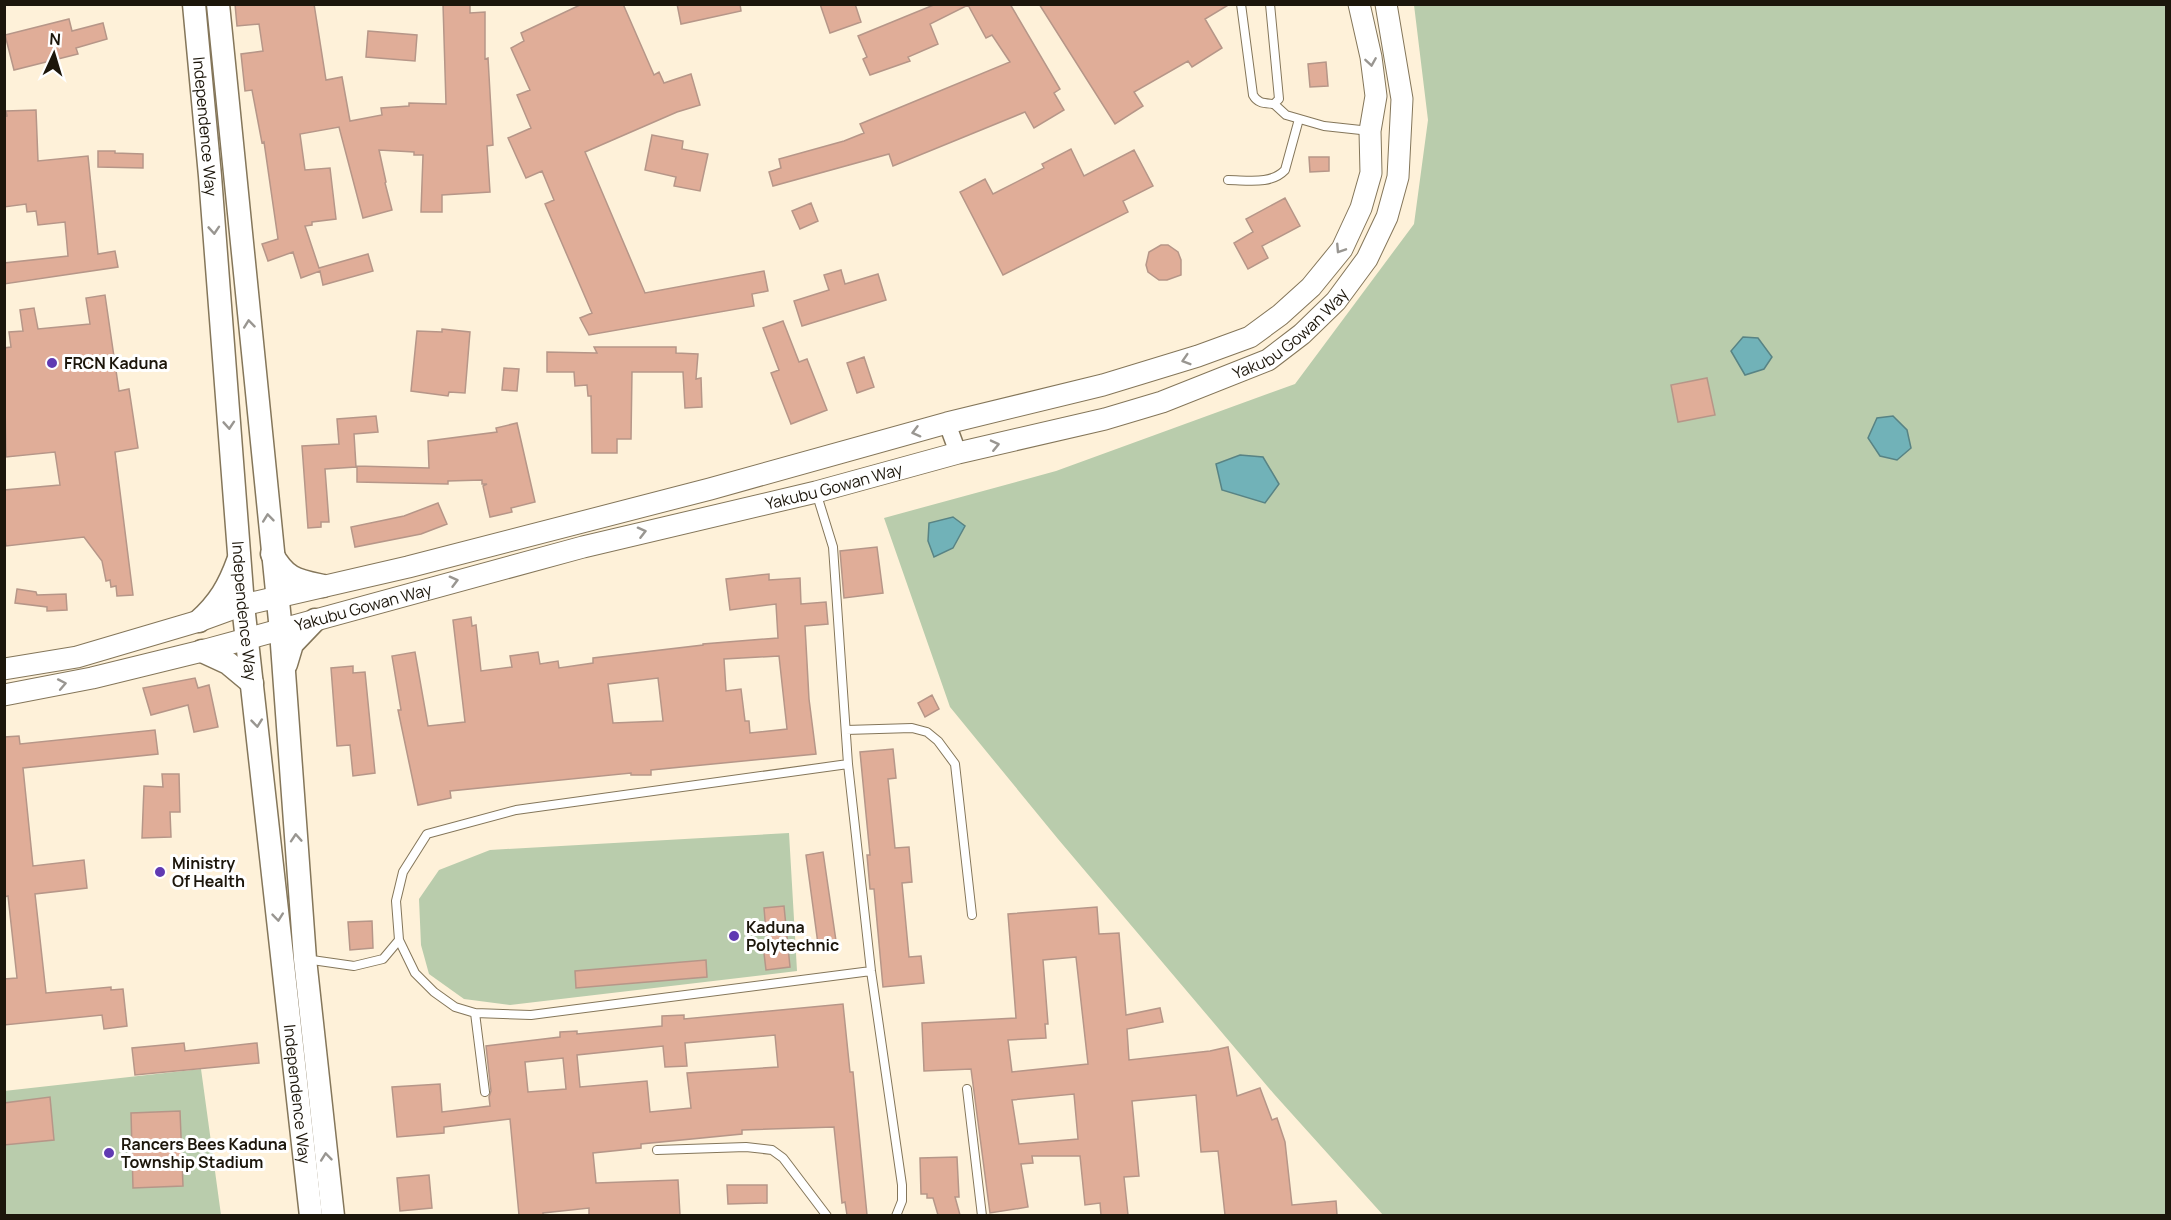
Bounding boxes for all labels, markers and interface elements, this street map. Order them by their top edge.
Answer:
north arrow [24,24,84,84]
text: N [49,28,62,50]
street label: Independence Way [188,56,223,198]
one-way arrow [1365,57,1377,66]
one-way arrow [207,226,220,235]
one-way arrow [1337,243,1348,254]
street label: Yakubu Gowan Way [1229,283,1353,384]
one-way arrow [243,319,256,329]
place label: FRCN Kaduna [64,352,168,374]
one-way arrow [1181,353,1192,365]
marker: FRCN Kaduna [45,356,59,370]
one-way arrow [222,420,235,429]
one-way arrow [911,425,922,437]
one-way arrow [989,439,999,452]
street label: Yakubu Gowan Way [763,458,906,515]
one-way arrow [262,514,275,523]
one-way arrow [637,527,647,540]
street label: Independence Way [227,540,262,682]
one-way arrow [448,576,458,589]
street label: Yakubu Gowan Way [292,578,435,636]
one-way arrow [57,678,67,691]
one-way arrow [250,719,263,728]
one-way arrow [290,833,303,842]
place label: Ministry Of Health [172,852,245,892]
marker: Ministry Of Health [153,865,167,879]
one-way arrow [271,912,284,922]
place label: Kaduna Polytechnic [746,916,839,956]
marker: Kaduna Polytechnic [727,929,741,943]
street label: Independence Way [279,1023,316,1165]
place label: Rancers Bees Kaduna Township Stadium [121,1133,287,1173]
marker: Rancers Bees Kaduna Township Stadium [102,1146,116,1160]
one-way arrow [321,1153,333,1162]

